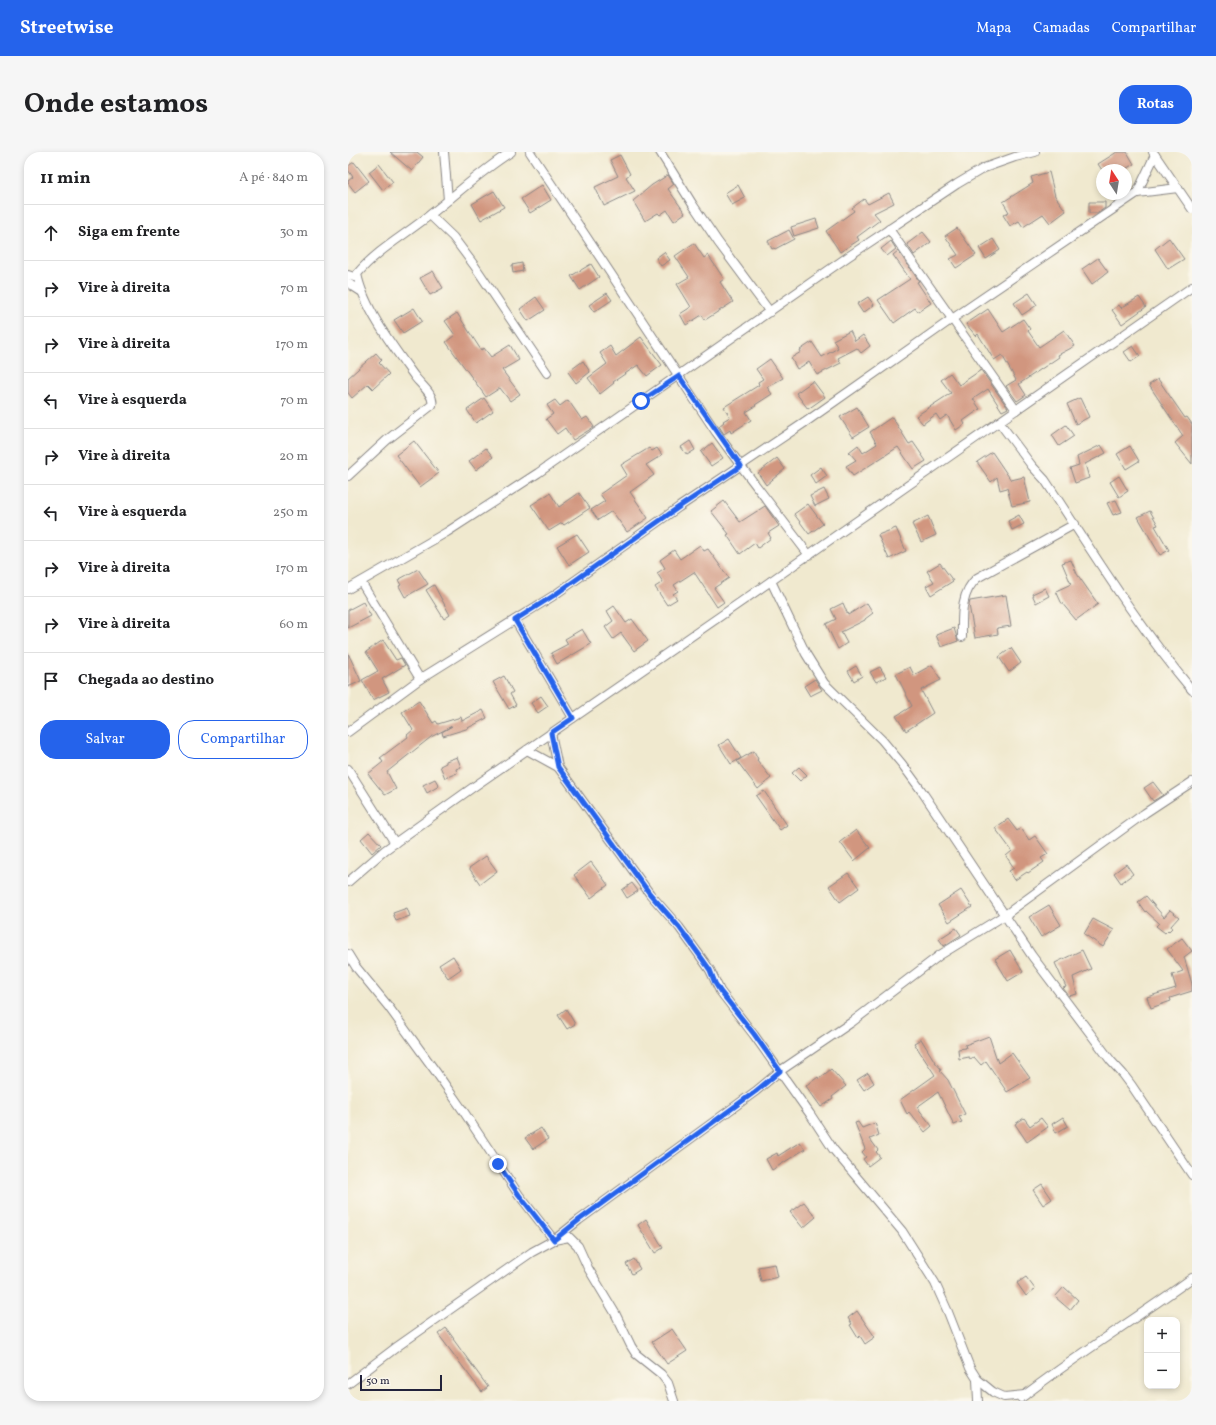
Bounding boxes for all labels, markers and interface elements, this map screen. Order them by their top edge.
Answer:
text: Streetwise [20,15,113,41]
text: Mapa [976,19,1011,38]
text: Camadas [1033,19,1090,38]
text: Compartilhar [1112,19,1196,38]
text: Onde estamos [24,85,208,124]
button: Rotas [1119,85,1192,124]
north arrow [1096,164,1132,200]
text: 11 min [40,167,91,190]
text: A pé · 840 m [239,169,308,187]
icon: ahead [40,222,62,244]
text: Siga em frente [78,222,180,243]
text: 30 m [280,224,308,242]
icon: right [40,278,62,300]
text: Vire à direita [78,278,170,299]
text: 70 m [280,280,308,298]
icon: right [40,334,62,356]
text: Vire à direita [78,334,170,355]
text: 170 m [275,336,308,354]
icon: left [40,390,62,412]
text: Vire à esquerda [78,390,187,411]
text: 70 m [280,392,308,410]
route start [632,392,650,410]
icon: right [40,446,62,468]
text: Vire à direita [78,446,170,467]
text: 20 m [279,448,308,466]
icon: left [40,502,62,524]
text: Vire à esquerda [78,502,187,523]
text: 250 m [273,504,308,522]
icon: right [40,558,62,580]
text: Vire à direita [78,558,170,579]
text: 170 m [275,560,308,578]
icon: right [40,614,62,636]
text: Vire à direita [78,614,170,635]
text: 60 m [280,616,308,634]
icon: arrive [40,670,62,692]
text: Chegada ao destino [78,670,214,691]
button: Salvar [40,720,170,759]
button: Compartilhar [178,720,308,759]
route end [489,1155,507,1173]
map controls [1144,1317,1180,1389]
button: + [1144,1317,1180,1353]
button: − [1144,1353,1180,1389]
scale bar [360,1373,442,1392]
text: 50 m [366,1374,390,1389]

